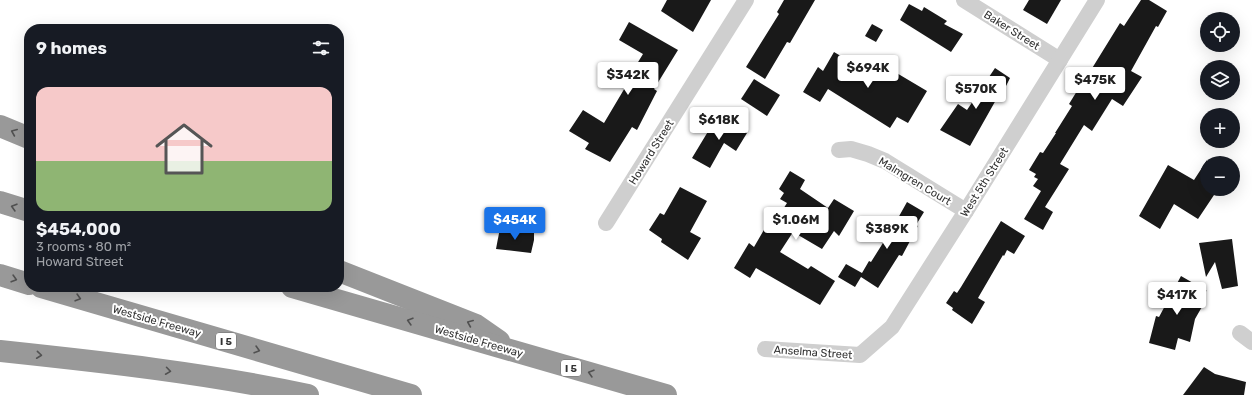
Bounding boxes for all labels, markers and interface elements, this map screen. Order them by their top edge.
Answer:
street label: Baker Street [981,8,1043,53]
map controls [1200,12,1240,196]
button: locate [1200,12,1240,52]
icon: filters [310,37,332,59]
text: 9 homes [36,38,107,58]
pin: $694K [840,55,896,89]
text: $694K [847,60,889,75]
button: layers [1200,60,1240,100]
pin: $342K [600,62,656,96]
text: $342K [606,67,650,82]
pin: $475K [1067,67,1123,101]
text: $475K [1074,72,1116,87]
pin: $570K [948,76,1004,110]
text: $570K [955,81,997,96]
pin: $618K [691,107,747,141]
button: + [1200,108,1240,148]
text: $618K [699,112,739,127]
icon: home [148,113,220,185]
street label: Howard Street [626,117,677,187]
one-way arrow [11,129,19,137]
street label: West 5th Street [958,145,1011,219]
street label: Malmgren Court [876,155,954,209]
button: − [1200,156,1240,196]
one-way arrow [11,203,18,211]
pin: $454K [487,207,543,241]
pin: $1.06M [763,207,829,241]
text: $454K [493,212,537,227]
text: $1.06M [773,212,819,227]
pin: $389K [859,216,915,250]
text: $454,000 [36,219,121,239]
text: $389K [865,221,909,236]
text: 3 rooms · 80 m² [36,239,131,254]
text: Howard Street [36,254,123,269]
one-way arrow [11,274,18,283]
pin: $417K [1149,282,1205,316]
text: $417K [1157,287,1197,302]
one-way arrow [75,293,82,302]
street label: Westside Freeway [111,303,203,340]
one-way arrow [407,317,414,326]
one-way arrow [467,319,474,327]
street label: Westside Freeway [433,323,525,360]
road number: I 5 [216,333,236,349]
street label: Anselma Street [773,343,853,362]
one-way arrow [253,345,260,354]
one-way arrow [36,350,42,359]
road number: I 5 [561,360,581,376]
one-way arrow [165,366,171,375]
one-way arrow [588,370,594,378]

